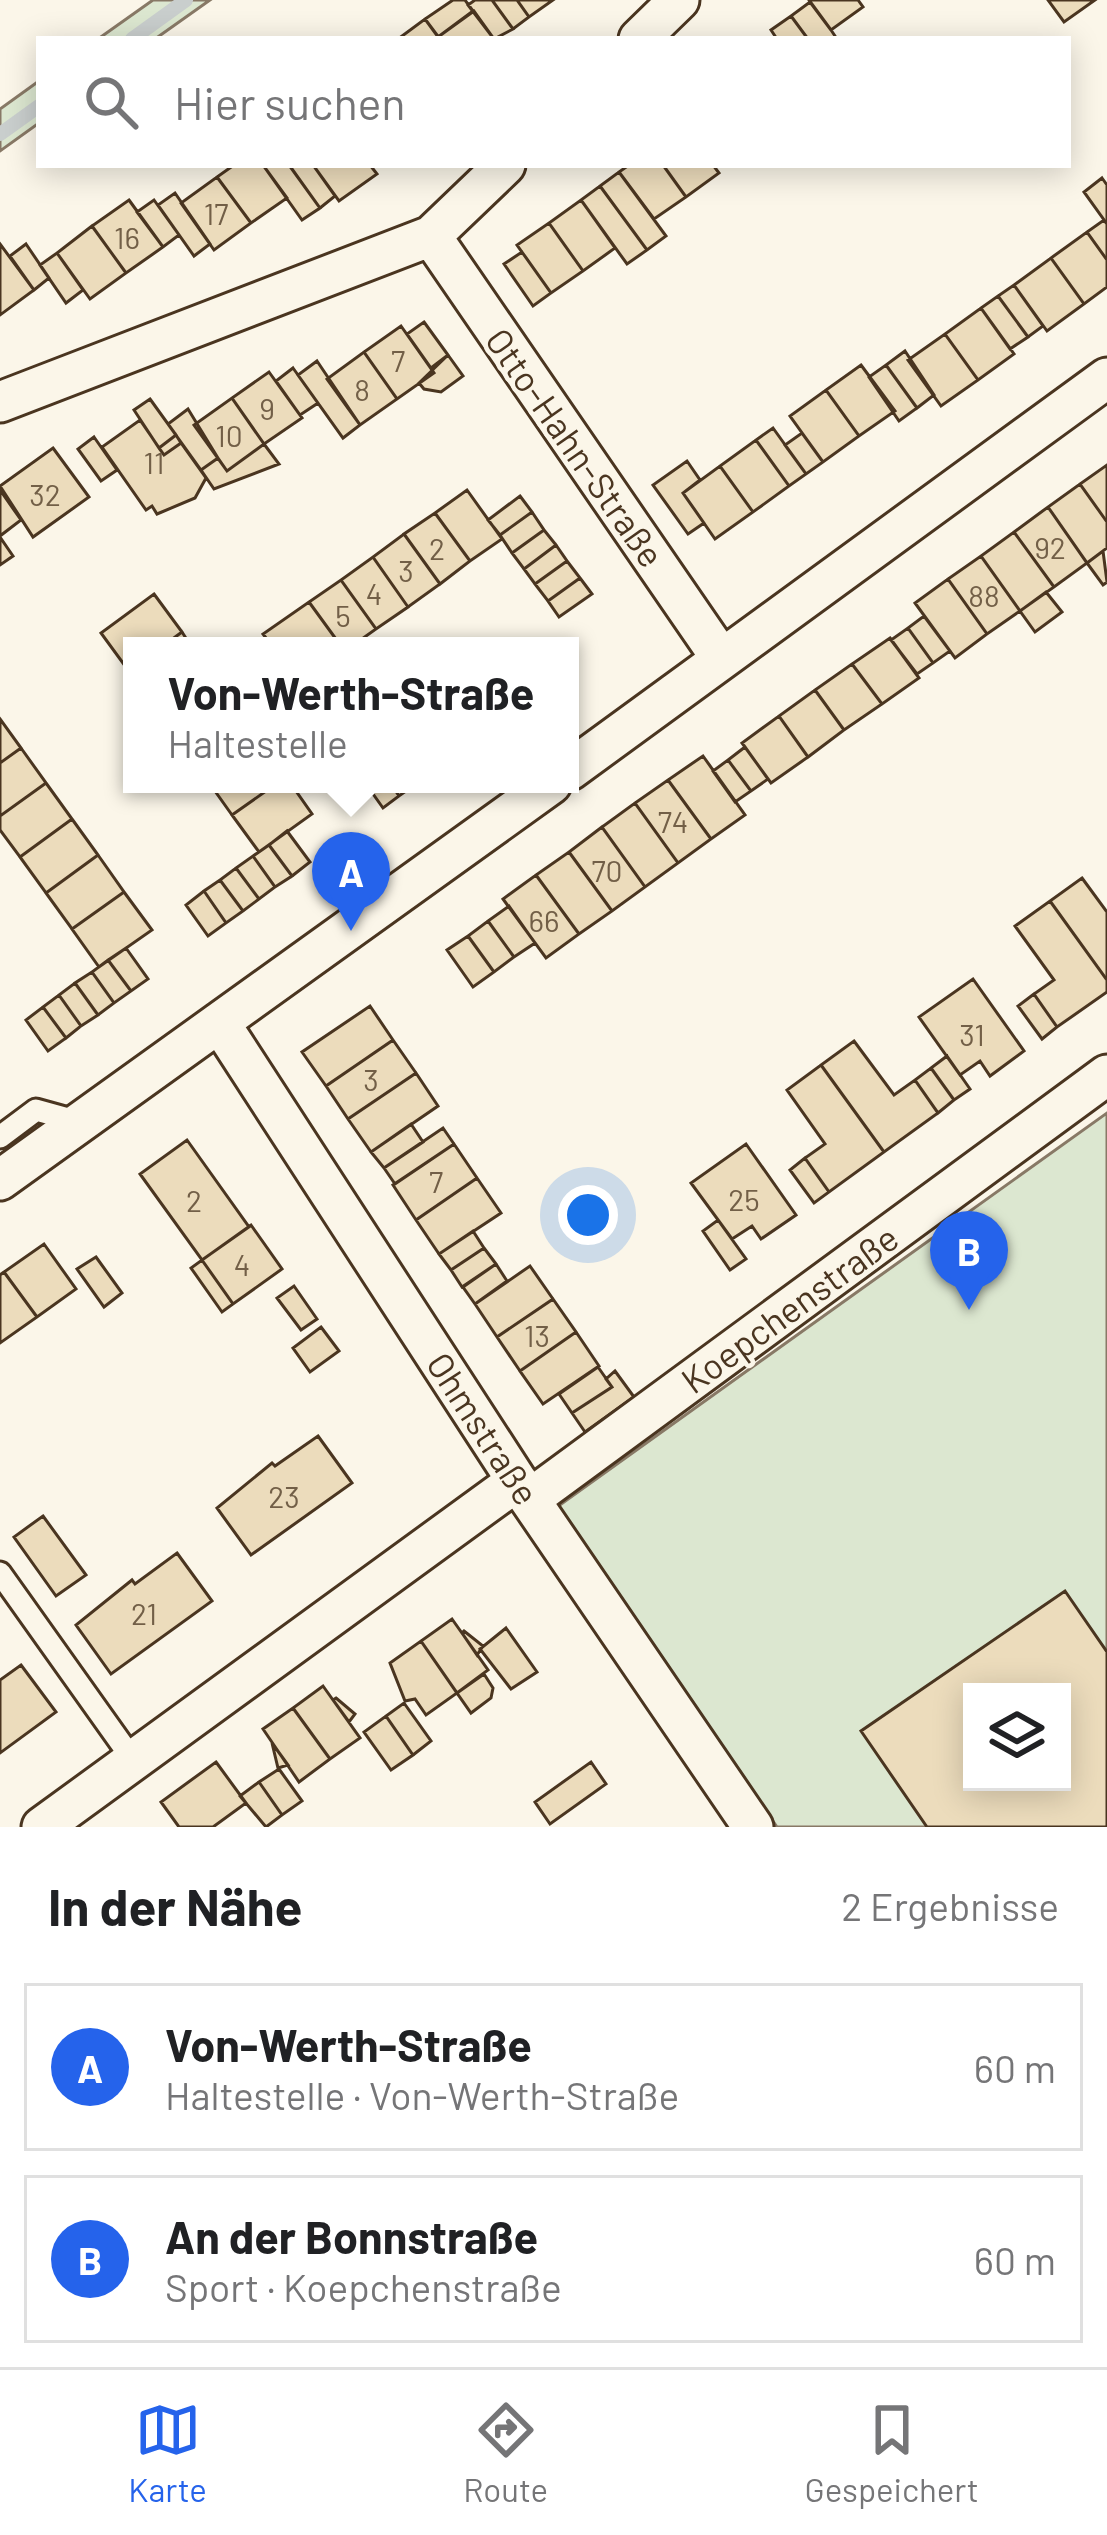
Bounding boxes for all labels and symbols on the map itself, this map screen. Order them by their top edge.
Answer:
house number: 17 [204,195,228,231]
house number: 16 [114,219,140,255]
street label: Otto-Hahn-Straße [478,319,674,575]
house number: 7 [391,342,405,378]
house number: 8 [354,371,370,407]
house number: 9 [259,390,275,426]
house number: 10 [215,417,243,453]
house number: 11 [143,444,165,480]
house number: 32 [29,476,61,512]
house number: 92 [1034,529,1066,565]
house number: 2 [429,530,445,566]
house number: 3 [398,552,414,588]
house number: 4 [366,575,382,611]
house number: 88 [968,577,1000,613]
house number: 5 [335,597,351,633]
house number: 74 [658,803,688,839]
pin: A [312,832,390,931]
house number: 70 [591,852,623,888]
house number: 66 [529,902,559,938]
house number: 31 [959,1016,985,1052]
house number: 3 [363,1061,379,1097]
house number: 7 [429,1163,443,1199]
house number: 25 [728,1181,760,1217]
house number: 2 [186,1182,202,1218]
your location [558,1185,618,1245]
pin: B [930,1211,1008,1310]
street label: Koepchenstraße [672,1215,906,1401]
house number: 4 [234,1246,250,1282]
house number: 13 [524,1317,550,1353]
street label: Ohmstraße [419,1344,549,1512]
house number: 23 [268,1478,300,1514]
house number: 21 [131,1595,157,1631]

